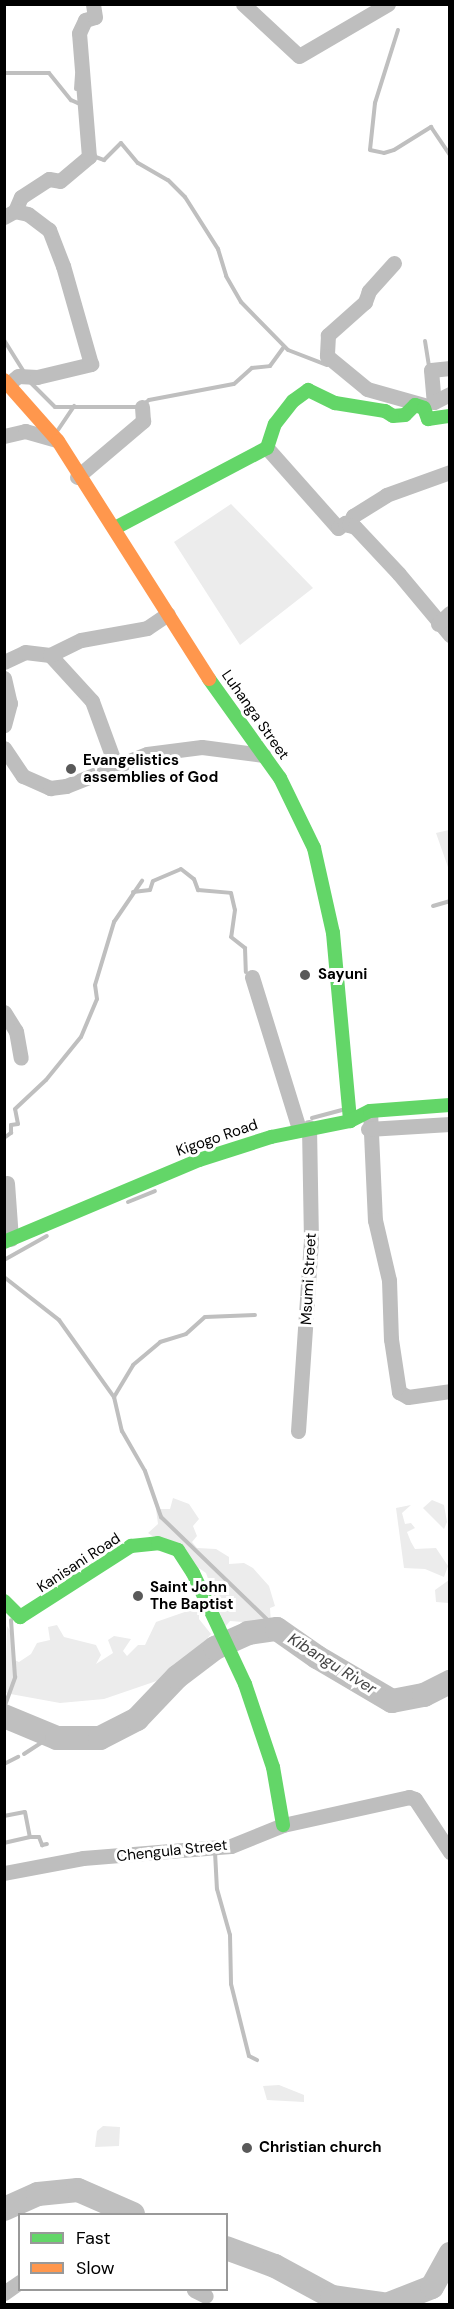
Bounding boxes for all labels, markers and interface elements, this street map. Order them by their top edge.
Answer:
street label: Luhanga Street [218,667,292,763]
place label: Evangelistics assemblies of God [83,751,218,786]
marker: Evangelistics assemblies of God [64,762,78,776]
marker: Sayuni [296,966,314,984]
place label: Sayuni [318,966,367,984]
street label: Kigogo Road [174,1116,260,1160]
street label: Msumi Street [298,1232,320,1326]
street label: Kanisani Road [34,1529,124,1597]
place label: Saint John The Baptist [150,1578,234,1613]
marker: Saint John The Baptist [131,1589,145,1603]
water label: Kibangu River [284,1629,380,1699]
street label: Chengula Street [116,1836,228,1866]
place label: Christian church [259,2139,382,2157]
marker: Christian church [240,2141,254,2155]
legend [18,2213,228,2291]
text: Fast [76,2226,111,2250]
text: Slow [76,2256,115,2280]

